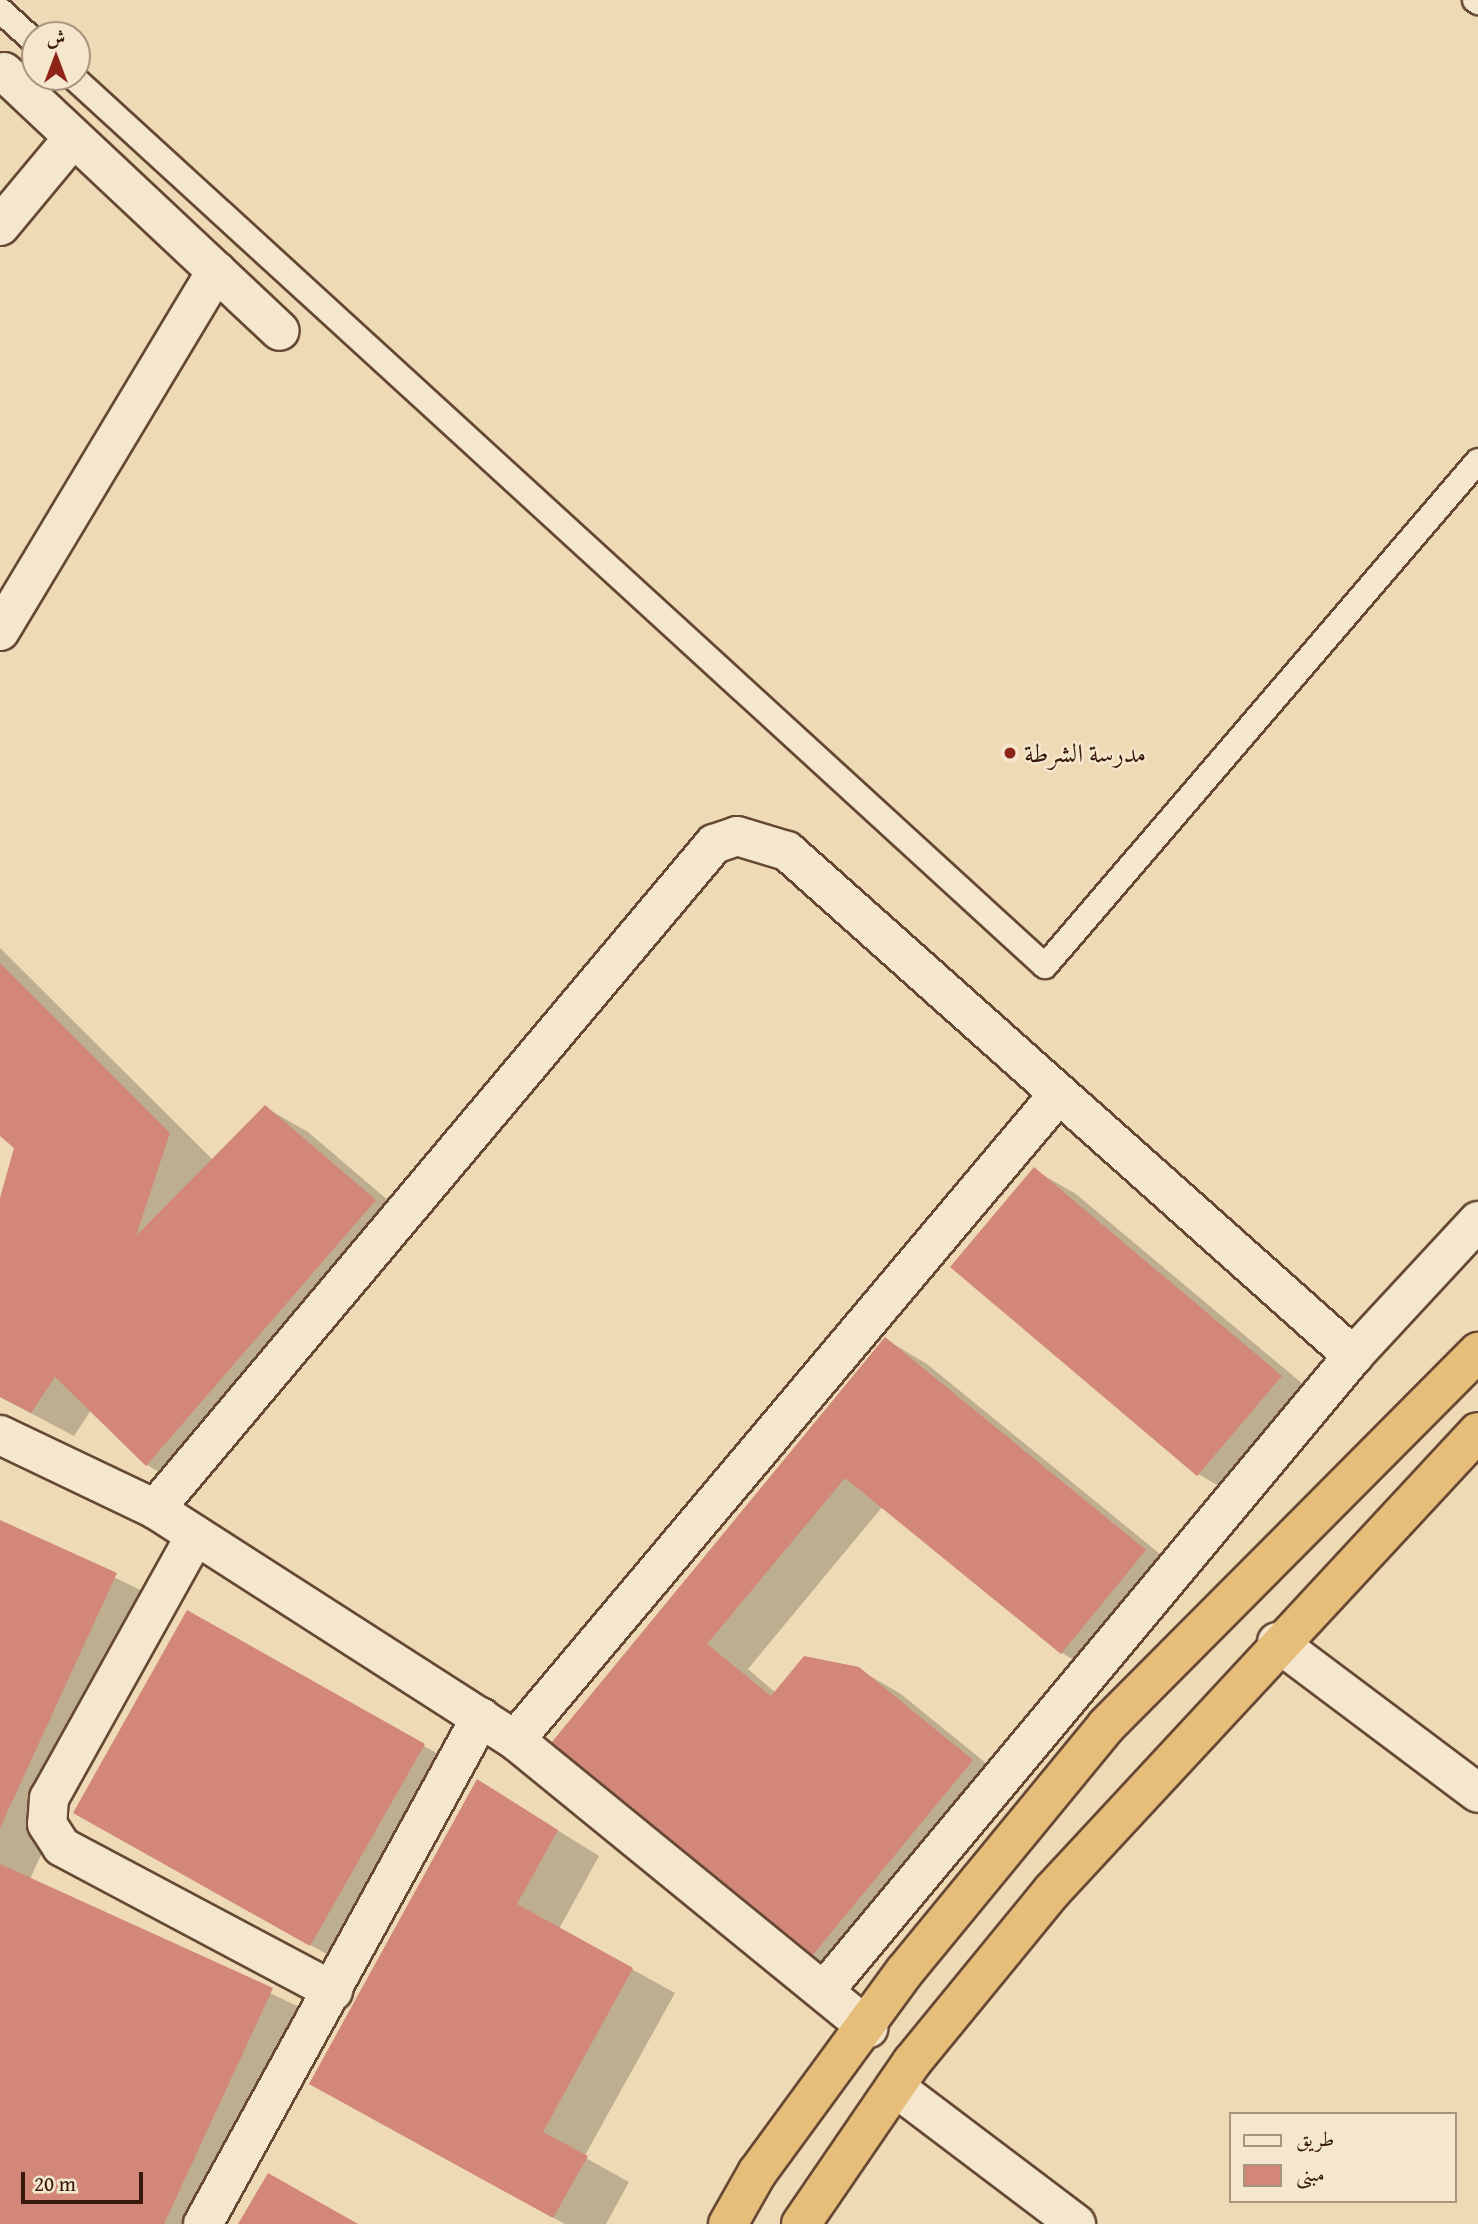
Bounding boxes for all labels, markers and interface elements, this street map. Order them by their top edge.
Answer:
north arrow [21,21,91,91]
text: ش [47,23,65,51]
place label: مدرسة الشرطة [1024,737,1146,769]
marker: مدرسة الشرطة [1002,745,1018,761]
legend [1230,2112,1457,2203]
text: طريق [1296,2123,1334,2154]
scale bar [24,2158,147,2202]
text: مبنى [1296,2158,1325,2189]
text: 20 m [34,2168,76,2199]

